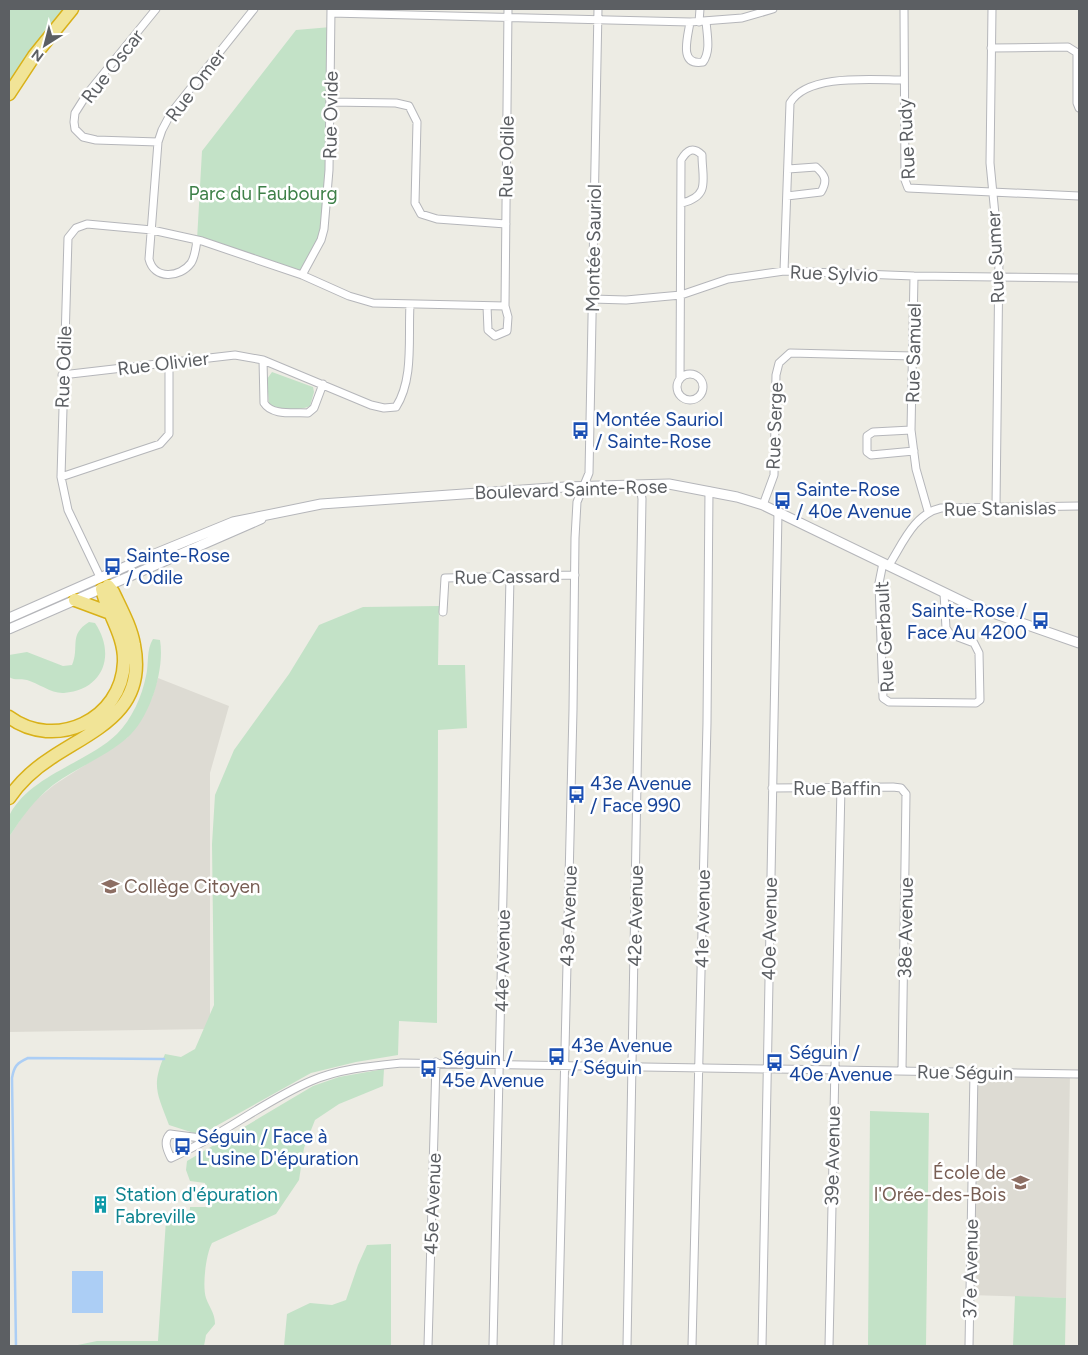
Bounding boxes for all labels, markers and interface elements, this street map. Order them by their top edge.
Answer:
north arrow [20,20,70,70]
street label: Rue Oscar [76,24,149,108]
street label: Rue Omer [161,44,231,126]
text: N [28,45,47,65]
street label: Rue Ovide [318,71,343,159]
street label: Rue Rudy [893,98,920,180]
street label: Rue Odile [494,116,519,198]
park label: Parc du Faubourg [188,182,338,205]
street label: Montée Sauriol [581,184,606,312]
street label: Rue Sumer [982,209,1009,304]
street label: Rue Sylvio [789,260,879,287]
street label: Rue Samuel [901,303,926,403]
street label: Rue Odile [51,325,76,409]
street label: Rue Olivier [116,346,211,381]
street label: Rue Serge [761,382,788,470]
place label: Montée Sauriol / Sainte-Rose [595,408,723,453]
bus stop icon: Montée Sauriol / Sainte-Rose [571,420,591,440]
street label: Boulevard Sainte-Rose [474,475,668,504]
place label: Sainte-Rose / 40e Avenue [796,478,911,523]
bus stop icon: Sainte-Rose / 40e Avenue [772,490,792,510]
street label: Rue Stanislas [943,496,1057,521]
place label: Sainte-Rose / Odile [126,544,230,589]
bus stop icon: Sainte-Rose / Odile [102,556,122,576]
street label: Rue Cassard [454,564,560,589]
street label: Rue Gerbault [870,581,899,693]
place label: Sainte-Rose / Face Au 4200 [907,599,1028,644]
bus stop icon: Sainte-Rose / Face Au 4200 [1031,611,1051,631]
place label: 43e Avenue / Face 990 [590,772,691,817]
street label: Rue Baffin [793,777,881,800]
bus stop icon: 43e Avenue / Face 990 [566,784,586,804]
street label: 43e Avenue [555,865,582,967]
street label: 42e Avenue [623,865,648,967]
street label: 41e Avenue [690,869,715,969]
place label: Collège Citoyen [124,875,260,898]
school or university icon: Collège Citoyen [100,876,120,896]
street label: 40e Avenue [757,877,782,981]
street label: 38e Avenue [893,877,918,979]
street label: 44e Avenue [490,909,515,1013]
place label: 43e Avenue / Séguin [571,1034,672,1079]
place label: Séguin / 40e Avenue [789,1041,892,1086]
bus stop icon: 43e Avenue / Séguin [547,1046,567,1066]
place label: Séguin / 45e Avenue [442,1047,544,1092]
bus stop icon: Séguin / 40e Avenue [765,1053,785,1073]
bus stop icon: Séguin / 45e Avenue [418,1059,438,1079]
street label: Rue Séguin [917,1060,1013,1085]
street label: 39e Avenue [820,1106,845,1206]
place label: Séguin / Face à L'usine D'épuration [197,1125,359,1170]
bus stop icon: Séguin / Face à L'usine D'épuration [173,1137,193,1157]
street label: 45e Avenue [419,1153,446,1255]
place label: École de l'Orée-des-Bois [874,1161,1006,1206]
school or university icon: École de l'Orée-des-Bois [1010,1173,1030,1193]
place label: Station d'épuration Fabreville [115,1183,278,1228]
building icon: Station d'épuration Fabreville [91,1195,111,1215]
street label: 37e Avenue [958,1219,983,1319]

